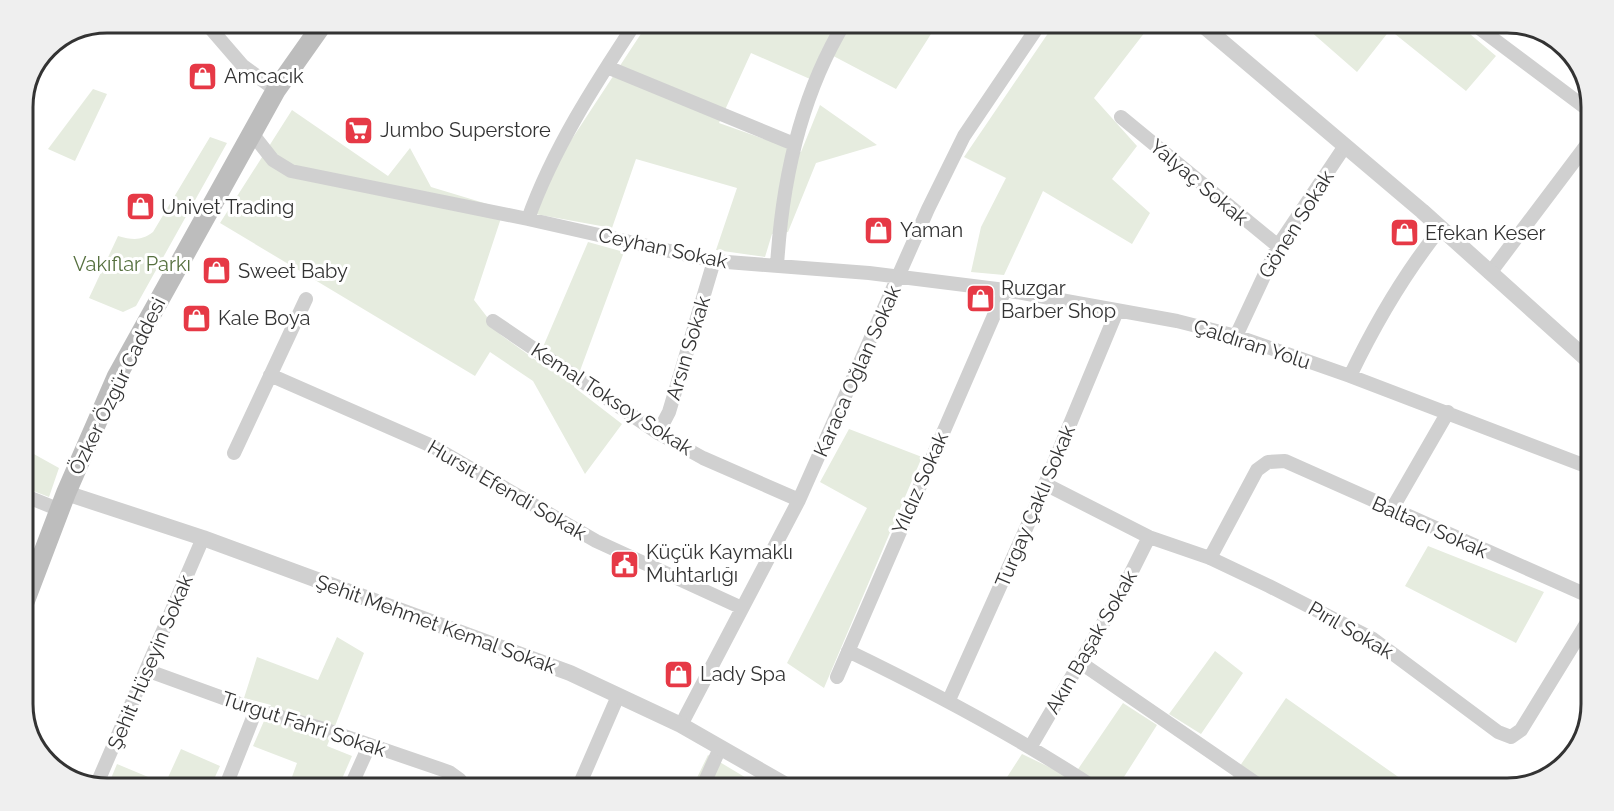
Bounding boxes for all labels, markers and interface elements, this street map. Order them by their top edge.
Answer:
shop icon: Amcacık [187,60,219,92]
place label: Amcacık [224,64,304,88]
supermarket icon: Jumbo Superstore [343,114,375,146]
place label: Jumbo Superstore [380,118,551,142]
street label: Yalyaç Sokak [1145,134,1253,230]
street label: Gönen Sokak [1253,165,1339,282]
shop icon: Univet Trading [124,191,156,223]
place label: Univet Trading [161,195,294,219]
shop icon: Yaman [863,214,895,246]
shop icon: Efekan Keser [1388,217,1420,249]
place label: Yaman [900,218,963,242]
place label: Efekan Keser [1425,221,1546,245]
street label: Ceyhan Sokak [596,223,730,273]
park label: Vakıflar Parkı [73,252,191,276]
shop icon: Sweet Baby [201,255,233,287]
place label: Sweet Baby [238,259,348,283]
place label: Ruzgar Barber Shop [1001,276,1116,323]
street label: Karaca Oğlan Sokak [808,281,906,460]
shop icon: Ruzgar Barber Shop [964,283,996,315]
street label: Arsın Sokak [661,293,715,403]
street label: Özker Özgür Caddesi [64,294,170,478]
shop icon: Kale Boya [181,302,213,334]
place label: Kale Boya [218,306,310,330]
street label: Çaldıran Yolu [1191,314,1313,374]
street label: Kemal Toksoy Sokak [527,338,698,460]
street label: Turgay Çaklı Sokak [990,421,1080,591]
street label: Yıldız Sokak [887,428,953,538]
street label: Hursıt Efendi Sokak [423,435,591,545]
street label: Baltacı Sokak [1369,491,1492,563]
place label: Küçük Kaymaklı Muhtarlığı [646,540,793,587]
public building icon: Küçük Kaymaklı Muhtarlığı [609,548,641,580]
street label: Akın Başak Sokak [1040,566,1142,718]
street label: Şehit Mehmet Kemal Sokak [313,569,560,679]
street label: Şehit Hüseyin Sokak [102,571,198,753]
street label: Pırıl Sokak [1304,596,1398,664]
shop icon: Lady Spa [663,658,695,690]
place label: Lady Spa [700,662,786,686]
street label: Turgut Fahri Sokak [219,686,389,762]

